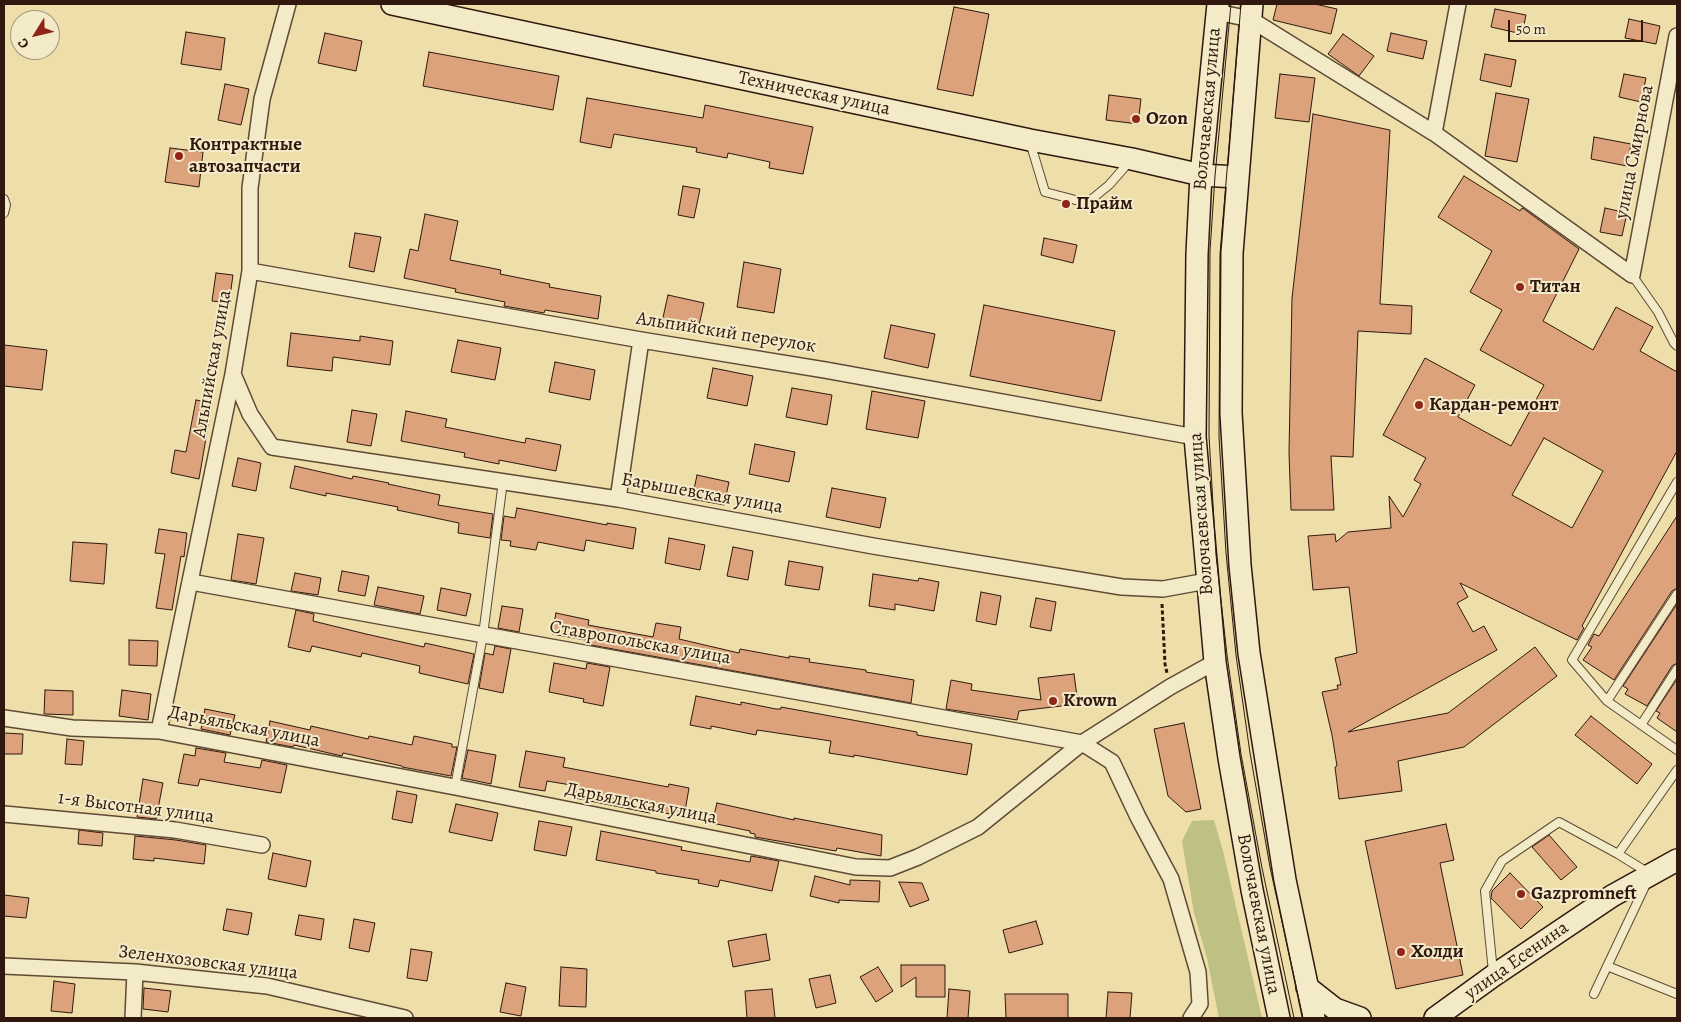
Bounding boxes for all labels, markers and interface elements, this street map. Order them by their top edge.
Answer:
north arrow [10,10,60,60]
scale bar [1511,10,1646,42]
text: 50 m [1516,19,1546,39]
street label: Волочаевская улица [1190,27,1226,191]
text: С [13,34,33,53]
street label: Техническая улица [736,67,892,121]
street label: улица Смирнова [1611,83,1659,221]
place label: Ozon [1146,108,1188,130]
marker: Ozon [1130,113,1142,125]
place label: Контрактные автозапчасти [189,134,302,178]
marker: Контрактные автозапчасти [173,150,185,162]
place label: Прайм [1076,193,1133,215]
marker: Прайм [1060,198,1072,210]
place label: Титан [1530,276,1581,298]
marker: Титан [1514,281,1526,293]
street label: Альпийская улица [189,288,237,440]
street label: Альпийский переулок [635,308,817,358]
place label: Кардан-ремонт [1429,394,1559,416]
marker: Кардан-ремонт [1413,399,1425,411]
street label: Волочаевская улица [1185,432,1219,596]
street label: Барышевская улица [619,469,785,519]
street label: Ставропольская улица [548,616,732,670]
place label: Krown [1063,690,1117,712]
marker: Krown [1047,695,1059,707]
street label: Дарьяльская улица [166,701,322,753]
street label: Дарьяльская улица [563,778,719,830]
street label: 1-я Высотная улица [57,787,215,829]
street label: Волочаевская улица [1231,832,1285,996]
place label: Gazpromneft [1531,883,1637,905]
marker: Gazpromneft [1515,888,1527,900]
street label: улица Есенина [1461,917,1573,1005]
street label: Зеленхозовская улица [117,941,299,985]
place label: Холди [1411,941,1464,963]
marker: Холди [1395,946,1407,958]

